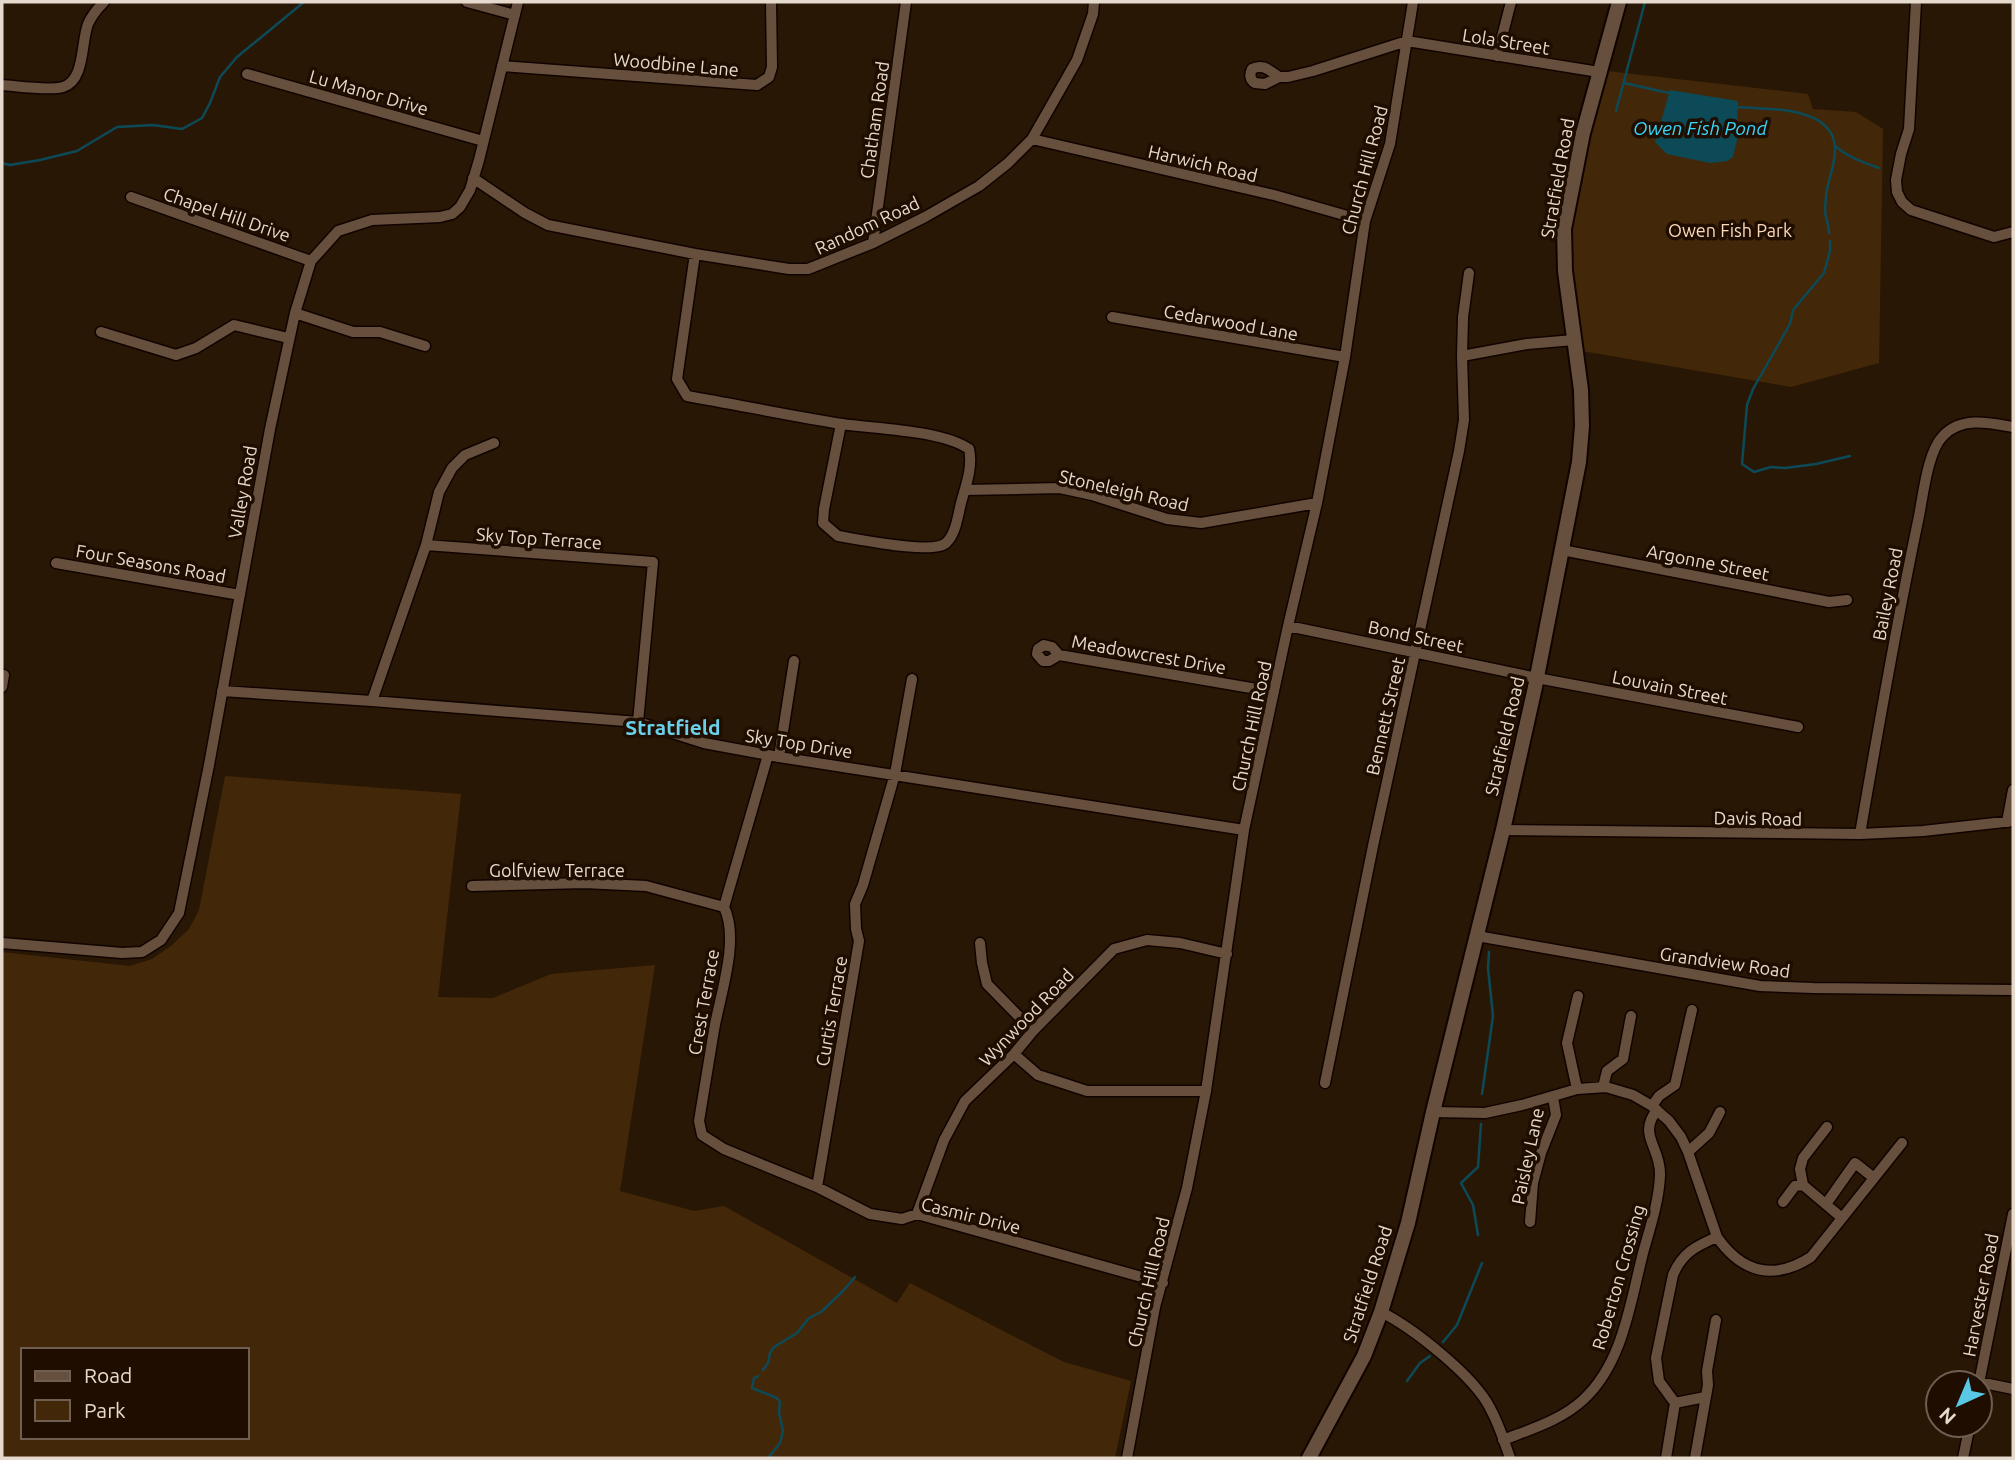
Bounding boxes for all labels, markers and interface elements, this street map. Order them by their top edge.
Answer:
street label: Lola Street [1461,24,1551,58]
street label: Woodbine Lane [612,49,740,79]
street label: Chatham Road [856,60,892,180]
street label: Lu Manor Drive [307,65,431,119]
street label: Church Hill Road [1337,103,1391,237]
street label: Stratfield Road [1537,116,1577,240]
water label: Owen Fish Pond [1633,117,1768,139]
street label: Harwich Road [1146,141,1260,185]
street label: Chapel Hill Drive [161,183,293,245]
street label: Random Road [812,192,922,258]
park label: Owen Fish Park [1668,220,1792,240]
street label: Cedarwood Lane [1162,300,1300,344]
street label: Valley Road [224,444,260,540]
street label: Stoneleigh Road [1057,465,1191,515]
street label: Sky Top Terrace [476,524,602,552]
street label: Four Seasons Road [74,540,228,586]
street label: Argonne Street [1645,540,1771,584]
street label: Bailey Road [1868,546,1906,642]
street label: Bond Street [1366,616,1466,656]
street label: Meadowcrest Drive [1070,631,1228,677]
street label: Bennett Street [1362,655,1408,777]
street label: Church Hill Road [1227,659,1275,793]
street label: Louvain Street [1611,666,1729,708]
street label: Stratfield Road [1481,674,1527,798]
district label: Stratfield [625,715,721,739]
street label: Sky Top Drive [744,725,854,761]
street label: Davis Road [1714,807,1802,829]
street label: Golfview Terrace [489,860,625,880]
street label: Grandview Road [1659,943,1791,981]
street label: Crest Terrace [684,948,722,1056]
street label: Curtis Terrace [811,954,851,1068]
street label: Wynwood Road [975,964,1077,1070]
street label: Paisley Lane [1507,1106,1547,1206]
street label: Casmir Drive [919,1193,1023,1237]
street label: Roberton Crossing [1588,1202,1648,1352]
street label: Church Hill Road [1123,1215,1173,1349]
street label: Stratfield Road [1339,1223,1395,1345]
street label: Harvester Road [1958,1232,2002,1358]
legend [21,1348,248,1439]
text: Road [84,1363,132,1387]
north arrow [1924,1369,1994,1439]
text: Park [84,1398,126,1422]
text: N [1934,1403,1960,1429]

